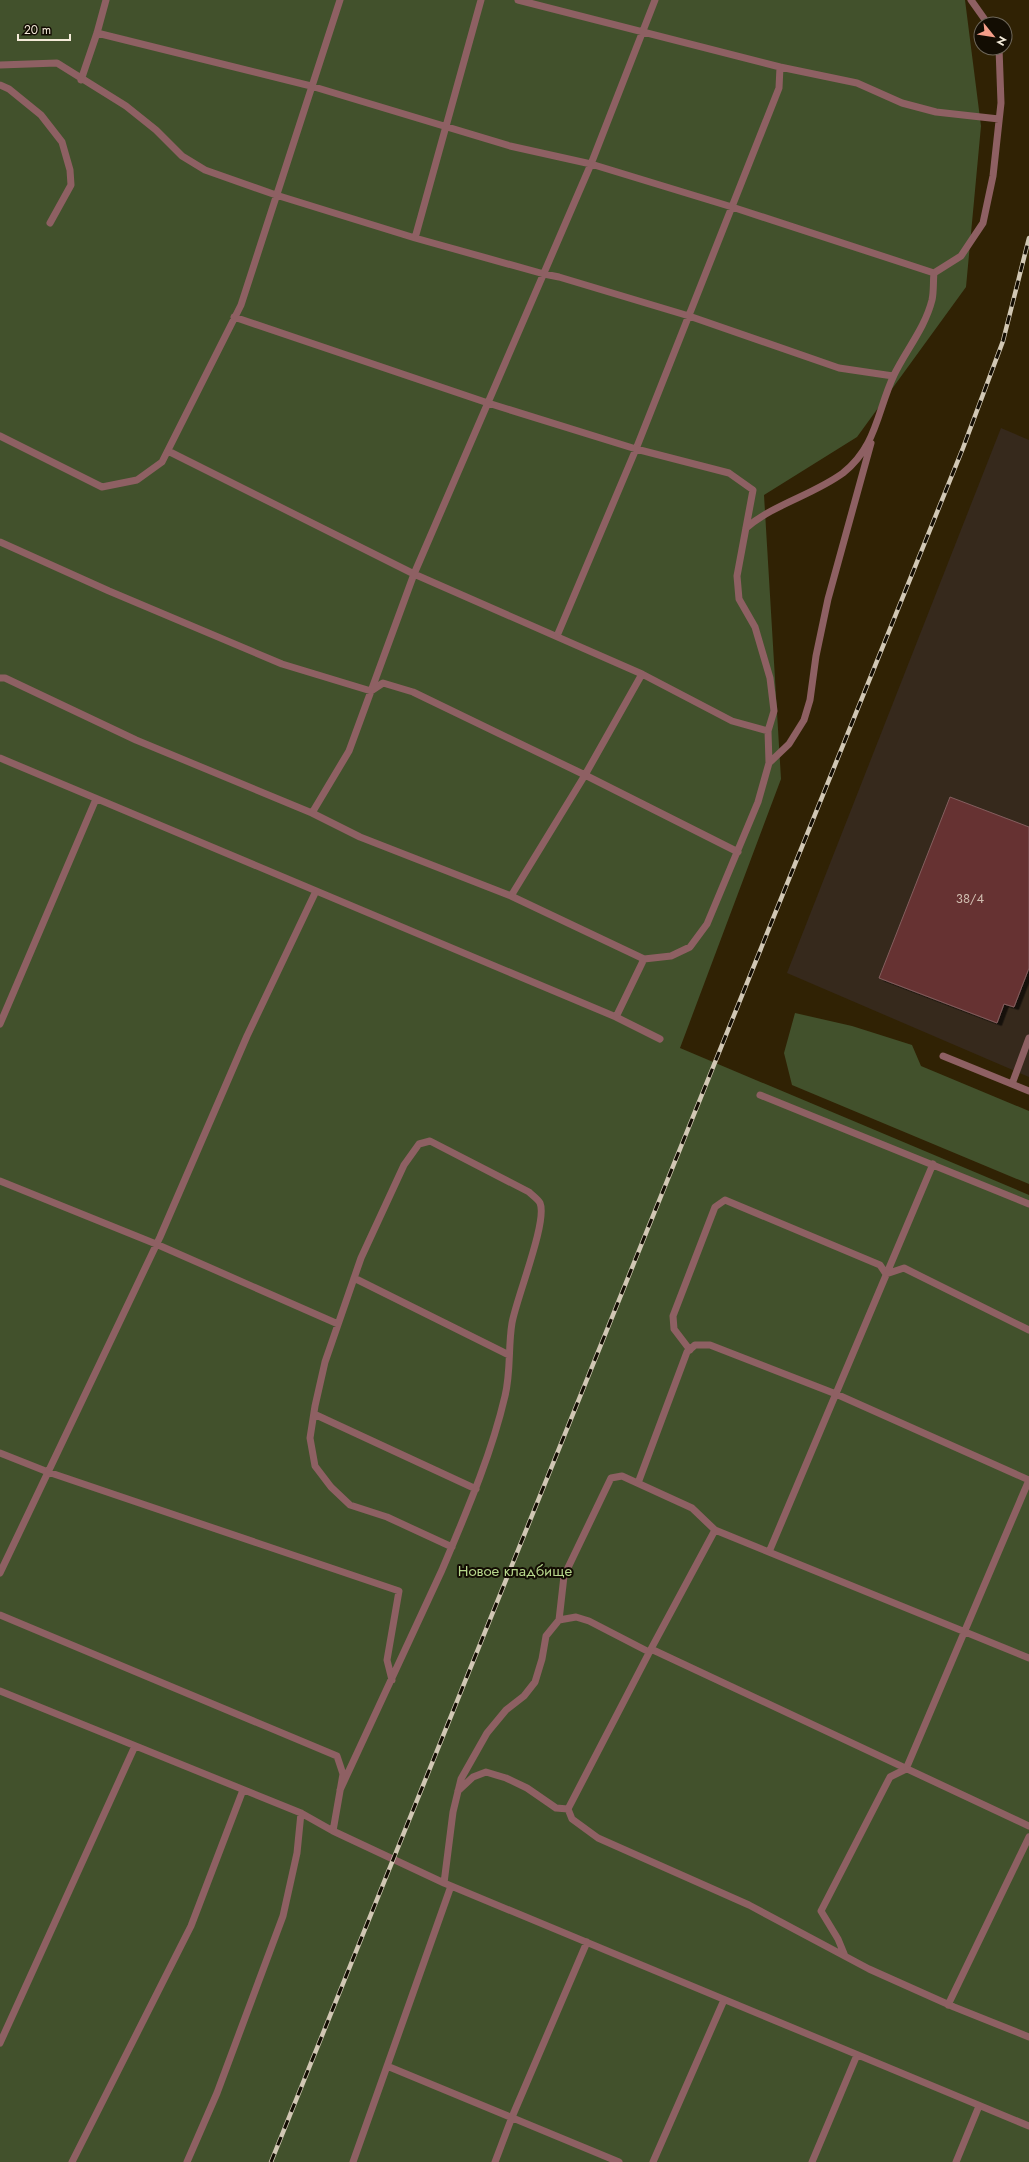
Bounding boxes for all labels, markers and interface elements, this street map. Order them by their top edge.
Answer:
scale bar [18,16,70,42]
north arrow [973,16,1013,56]
text: 20 m [24,21,51,39]
text: N [993,33,1011,49]
house number: 38/4 [956,889,985,908]
park label: Новое кладбище [458,1560,573,1582]

